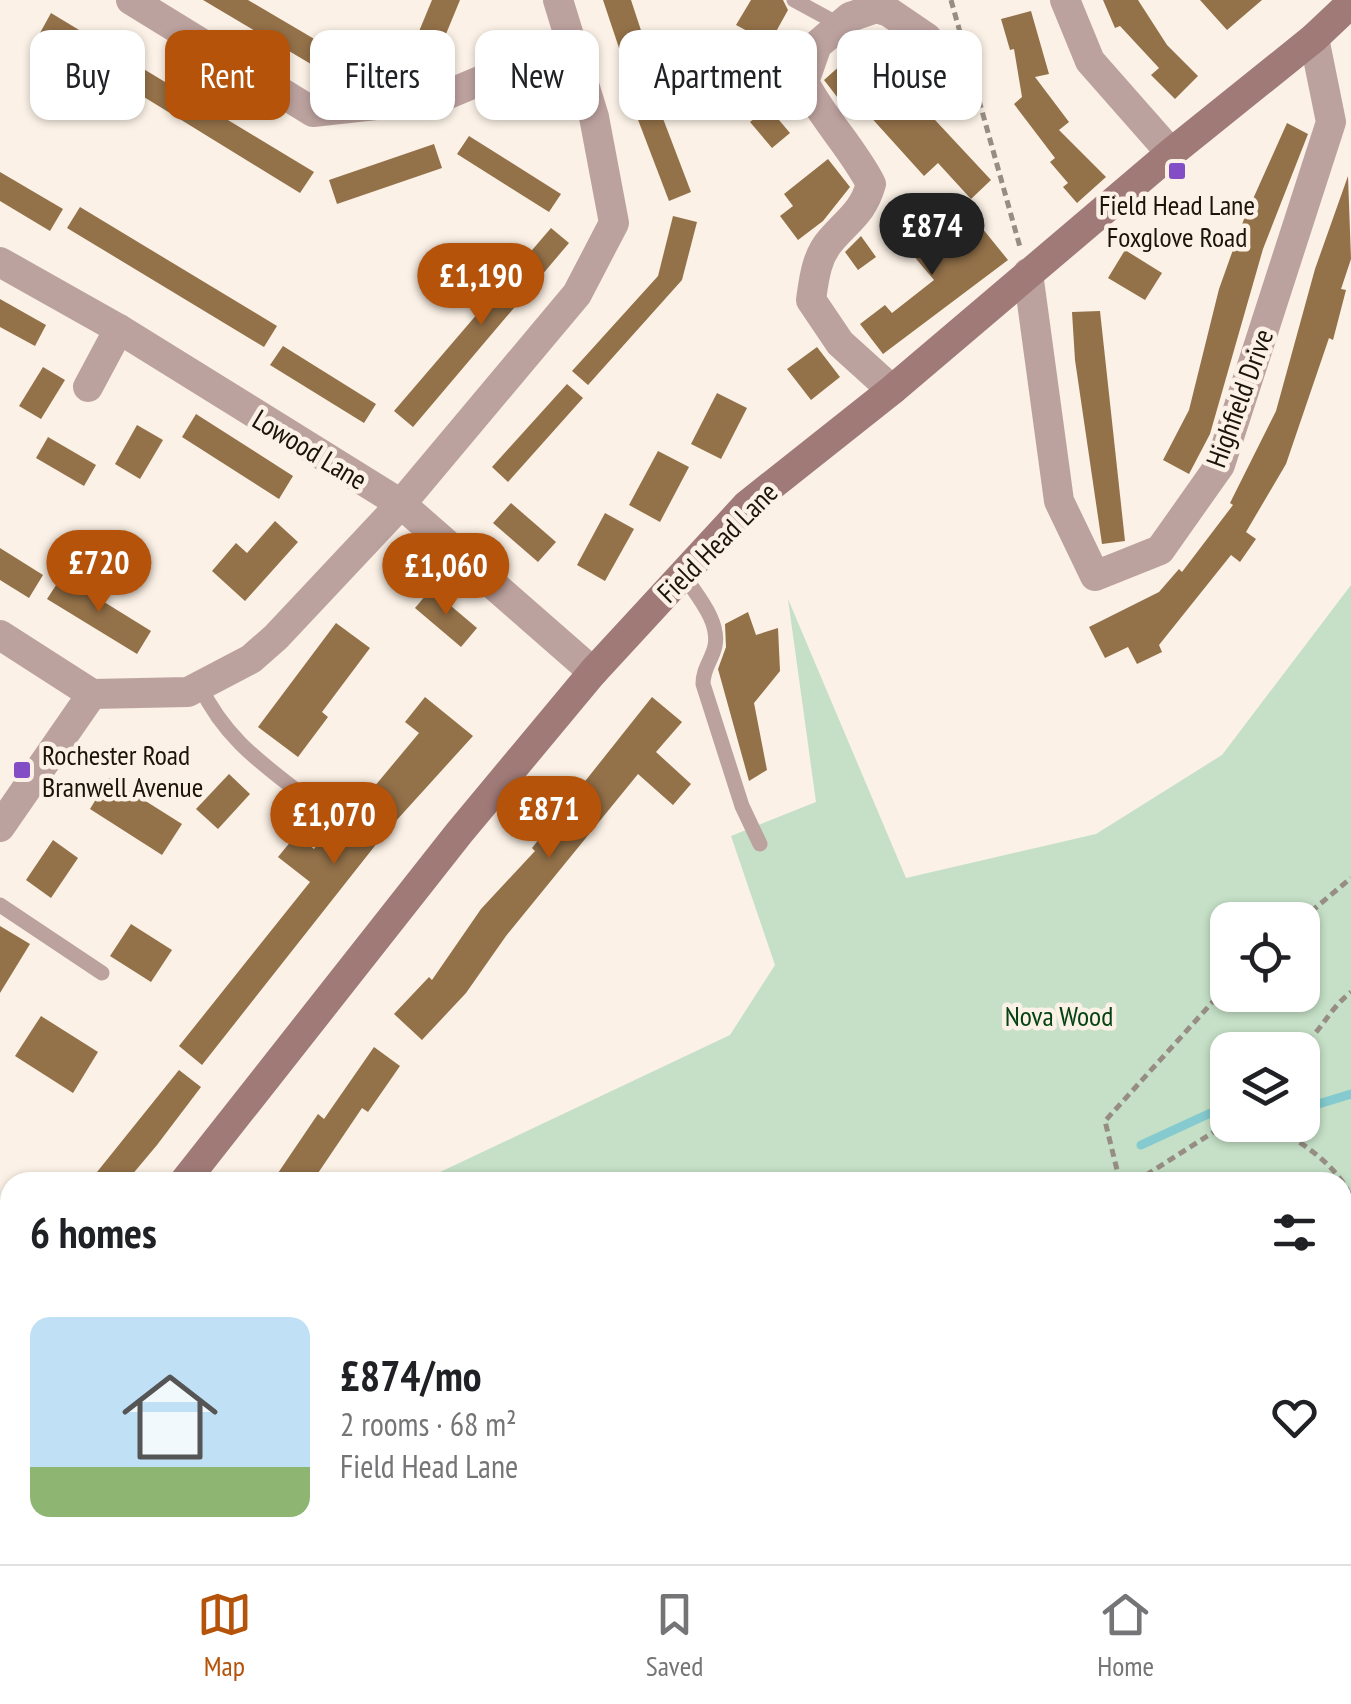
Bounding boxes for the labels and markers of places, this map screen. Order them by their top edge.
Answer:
marker: Field Head Lane Foxglove Road [1166,160,1188,182]
place label: Field Head Lane Foxglove Road [1099,186,1255,255]
pin: £874 [873,193,991,278]
pin: £1,190 [400,243,562,328]
pin: £720 [40,530,158,615]
pin: £1,060 [365,533,527,618]
place label: Rochester Road Branwell Avenue [42,736,203,805]
marker: Rochester Road Branwell Avenue [11,759,33,781]
pin: £871 [490,776,608,861]
pin: £1,070 [253,782,415,867]

